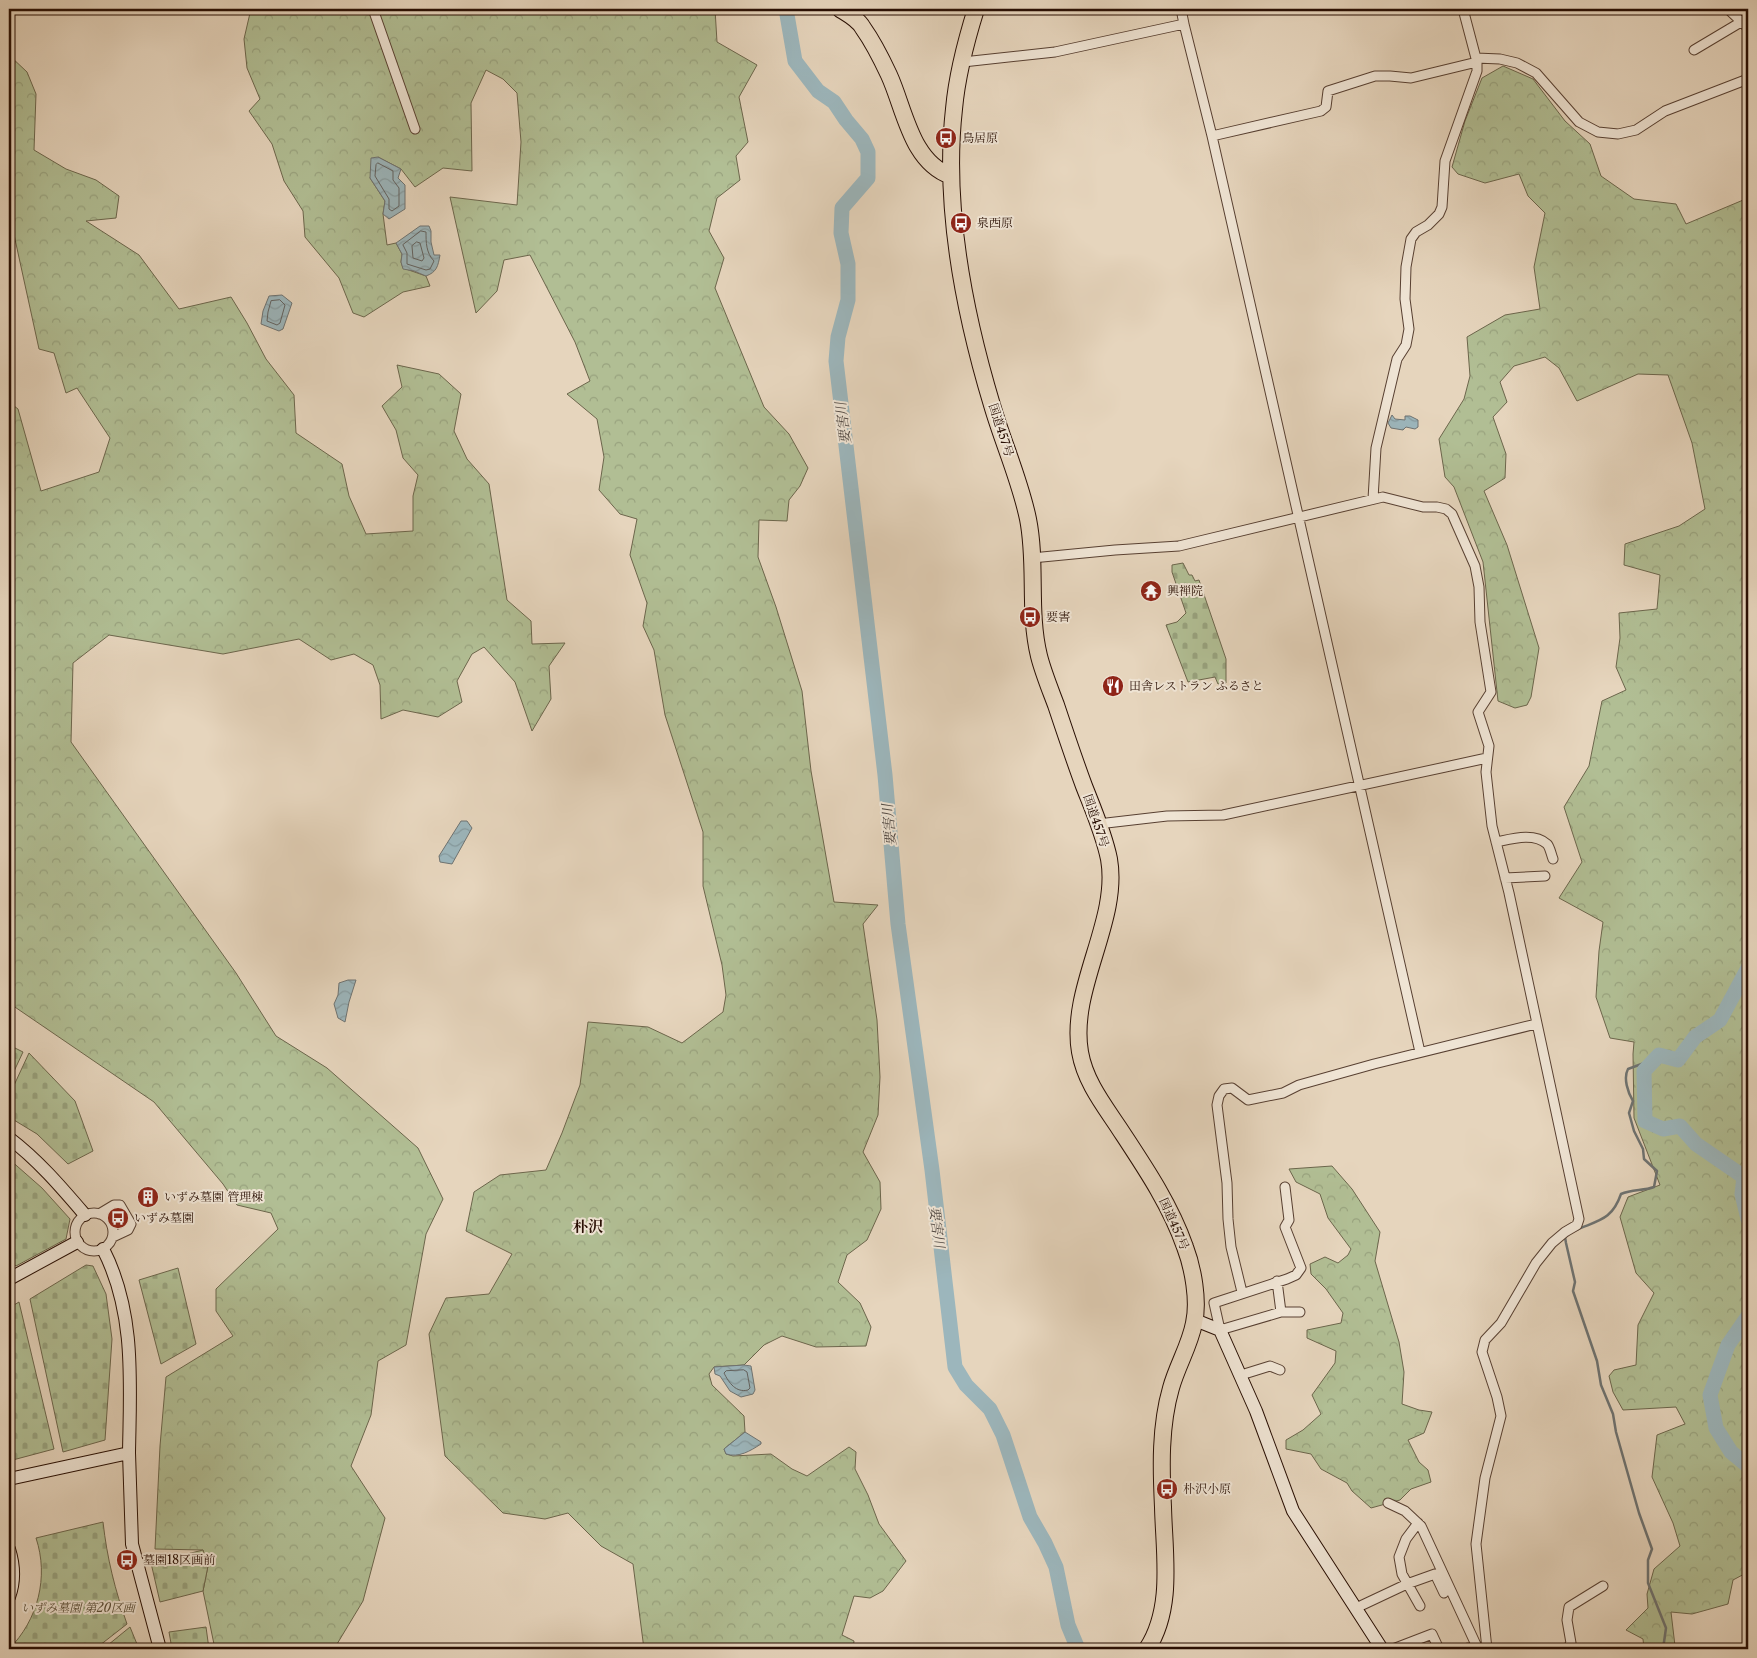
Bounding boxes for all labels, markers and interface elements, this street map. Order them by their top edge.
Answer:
bus stop icon: 鳥居原 [934,126,958,150]
place label: 鳥居原 [962,130,998,145]
bus stop icon: 泉西原 [949,211,973,235]
place label: 泉西原 [977,215,1013,230]
water label: 要害川 [831,399,854,445]
street label: 国道457号 [986,401,1017,458]
temple icon: 興禅院 [1139,579,1163,603]
place label: 興禅院 [1167,583,1203,598]
bus stop icon: 要害 [1018,605,1042,629]
place label: 要害 [1046,609,1070,624]
restaurant icon: 田舎レストラン ふるさと [1101,674,1125,698]
place label: 田舎レストラン ふるさと [1129,678,1264,693]
street label: 国道457号 [1080,792,1113,849]
water label: 要害川 [878,801,900,847]
building icon: いずみ墓園 管理棟 [136,1185,160,1209]
place label: いずみ墓園 管理棟 [164,1189,263,1204]
street label: 国道457号 [1156,1195,1193,1252]
water label: 要害川 [926,1205,949,1251]
bus stop icon: いずみ墓園 [106,1206,130,1230]
place label: いずみ墓園 [134,1210,194,1225]
district label: 朴沢 [573,1217,603,1236]
bus stop icon: 朴沢小原 [1155,1477,1179,1501]
place label: 朴沢小原 [1183,1481,1231,1496]
bus stop icon: 墓園18区画前 [115,1548,139,1572]
place label: 墓園18区画前 [143,1552,215,1567]
park label: いずみ墓園 第20区画 [21,1600,137,1615]

